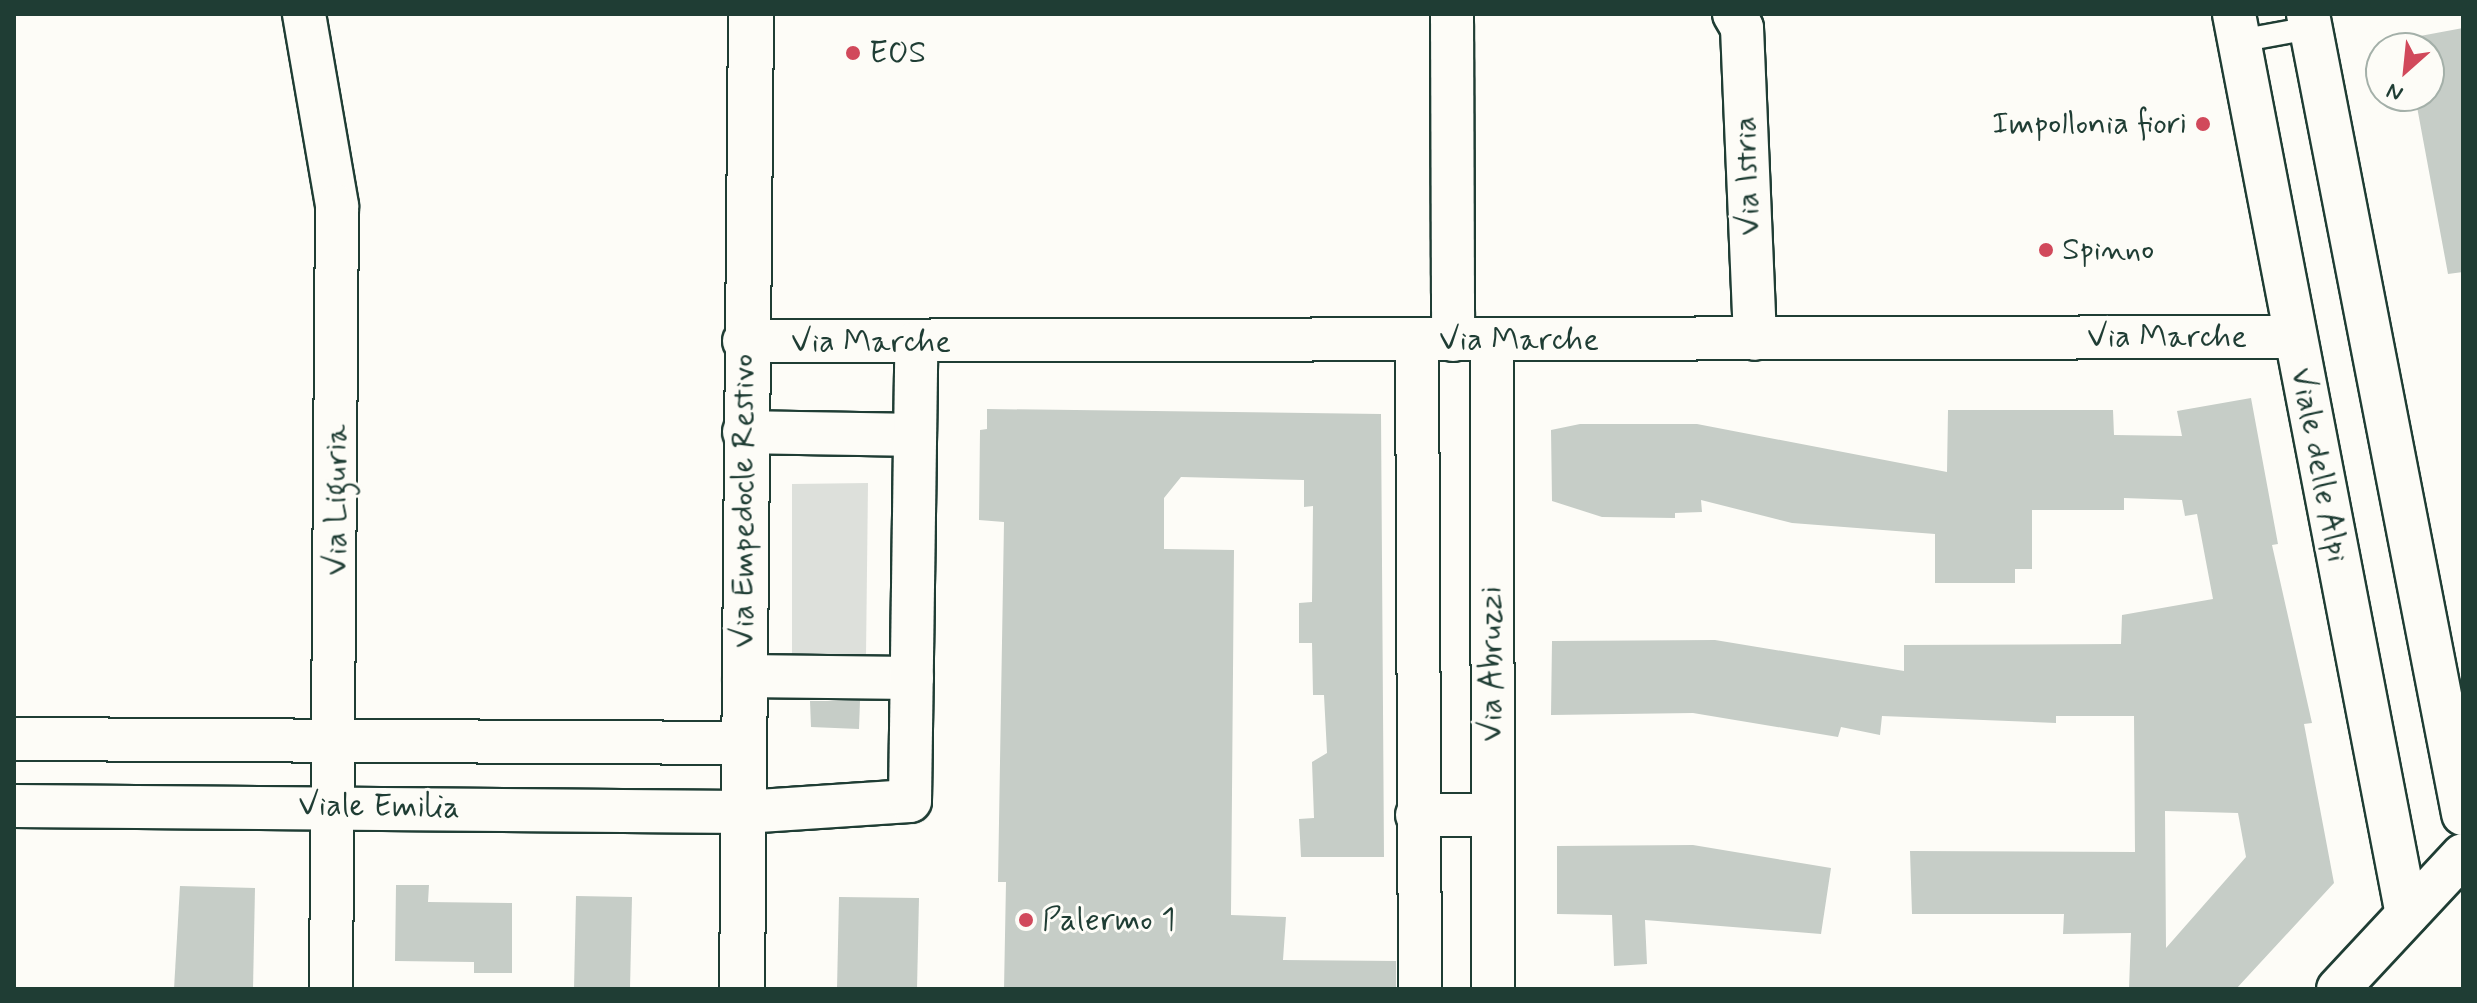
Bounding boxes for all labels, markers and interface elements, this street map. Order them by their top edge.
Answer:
north arrow [2365,32,2445,112]
place label: EOS [869,34,926,72]
marker: EOS [844,44,862,62]
text: N [2382,76,2408,107]
place label: Impollonia fiori [1992,105,2187,143]
street label: Via Istria [1727,112,1769,240]
marker: Impollonia fiori [2194,115,2212,133]
place label: Spinno [2062,231,2154,269]
marker: Spinno [2037,241,2055,259]
street label: Via Marche [2088,318,2246,356]
street label: Via Marche [1440,321,1598,359]
street label: Via Marche [792,323,950,361]
street label: Via Empedocle Restivo [725,356,763,646]
street label: Viale delle Alpi [2282,366,2356,564]
street label: Via Liguria [318,427,356,573]
street label: Via Abruzzi [1473,588,1511,740]
street label: Viale Emilia [298,786,460,828]
place label: Palermo 1 [1042,901,1175,939]
marker: Palermo 1 [1017,911,1035,929]

